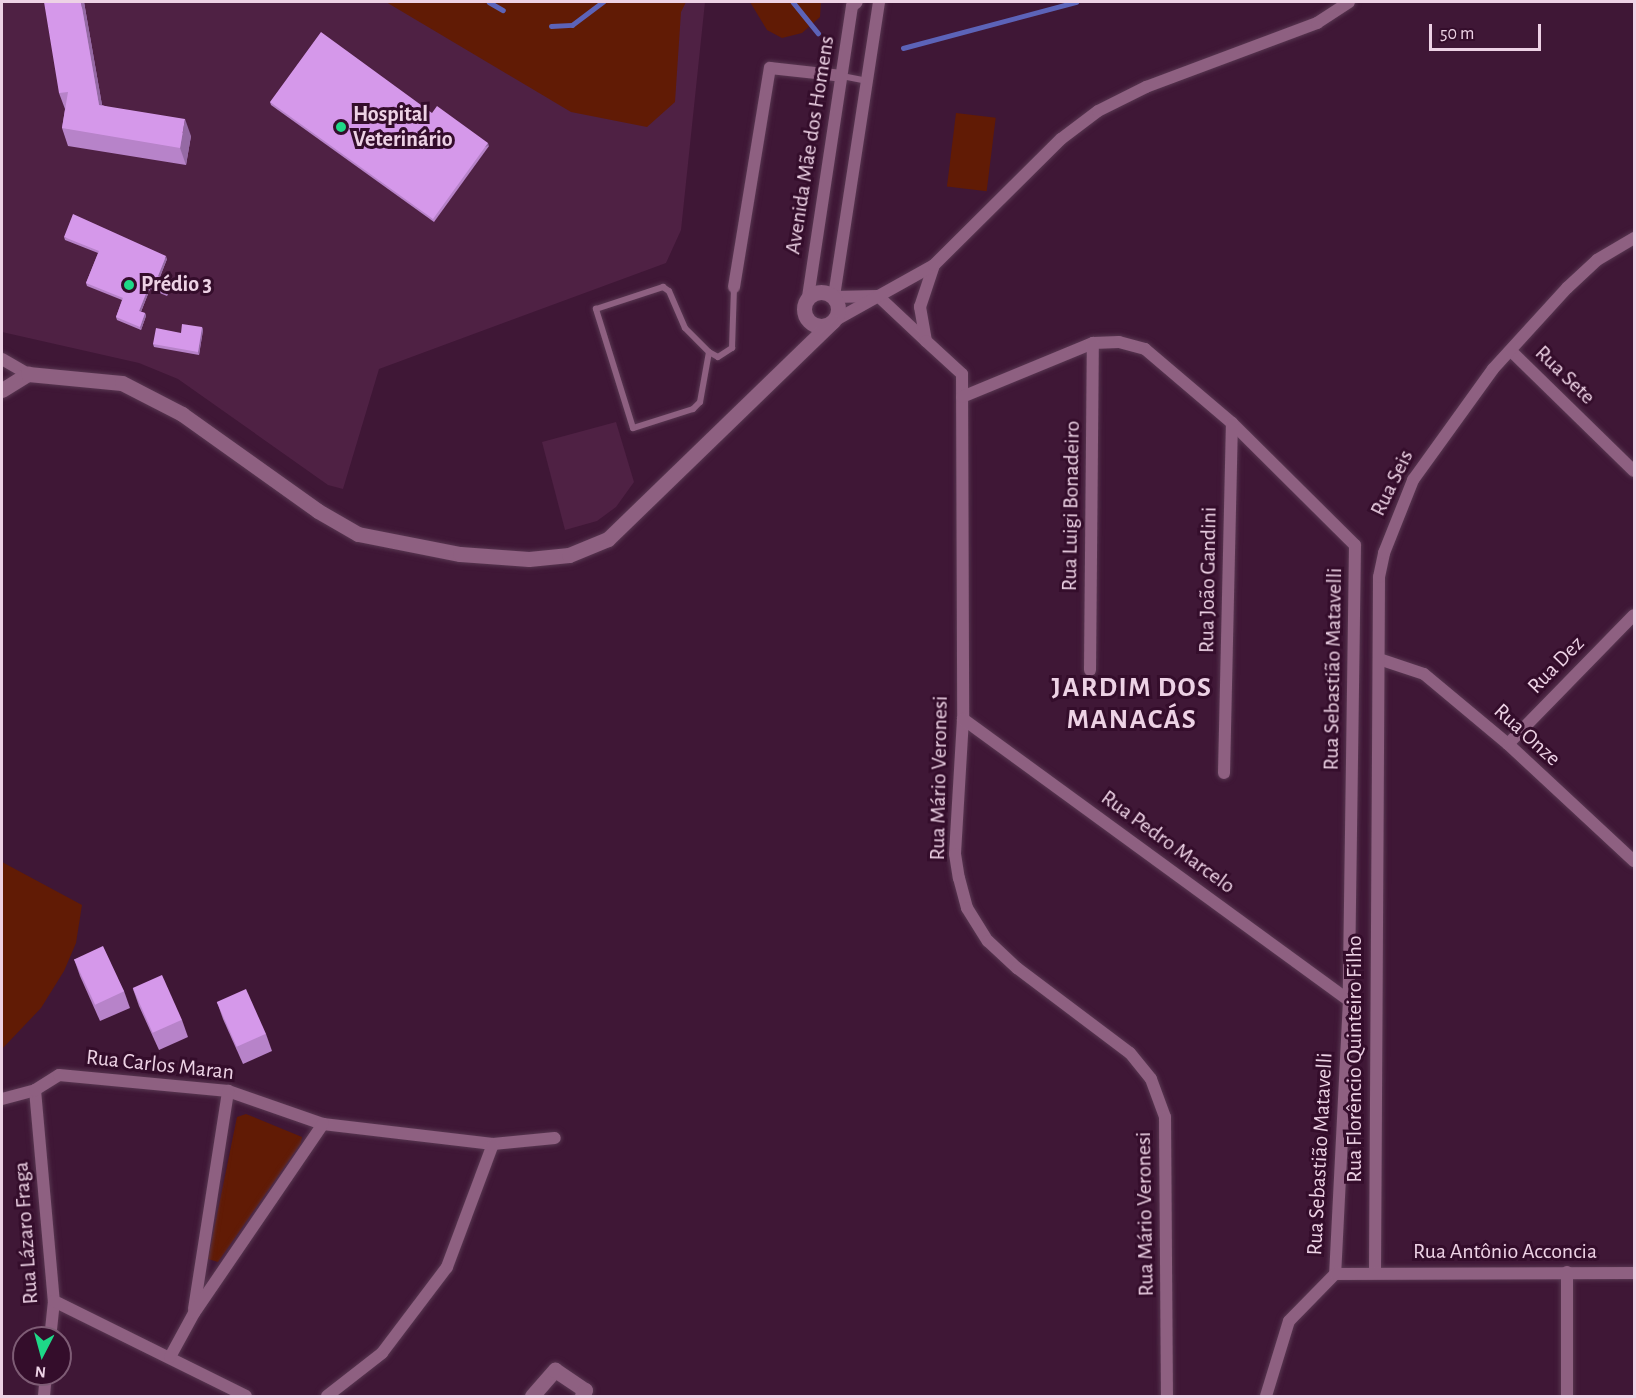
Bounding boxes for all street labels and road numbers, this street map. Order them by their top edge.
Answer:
street label: Avenida Mãe dos Homens [780,34,840,256]
street label: Rua Sete [1529,340,1601,410]
street label: Rua Luigi Bonadeiro [1056,421,1086,591]
street label: Rua Seis [1365,446,1419,520]
street label: Rua João Gandini [1194,507,1222,653]
street label: Rua Sebastião Matavelli [1318,567,1348,771]
street label: Rua Dez [1522,631,1590,699]
street label: Rua Mário Veronesi [924,695,954,861]
street label: Rua Onze [1488,698,1566,772]
street label: Rua Pedro Marcelo [1096,784,1240,900]
street label: Rua Florêncio Quinteiro Filho [1342,935,1368,1183]
street label: Rua Carlos Maran [85,1044,235,1086]
street label: Rua Sebastião Matavelli [1302,1052,1338,1256]
street label: Rua Mário Veronesi [1130,1131,1160,1297]
street label: Rua Lázaro Fraga [8,1161,44,1305]
street label: Rua Antônio Acconcia [1413,1239,1597,1265]

